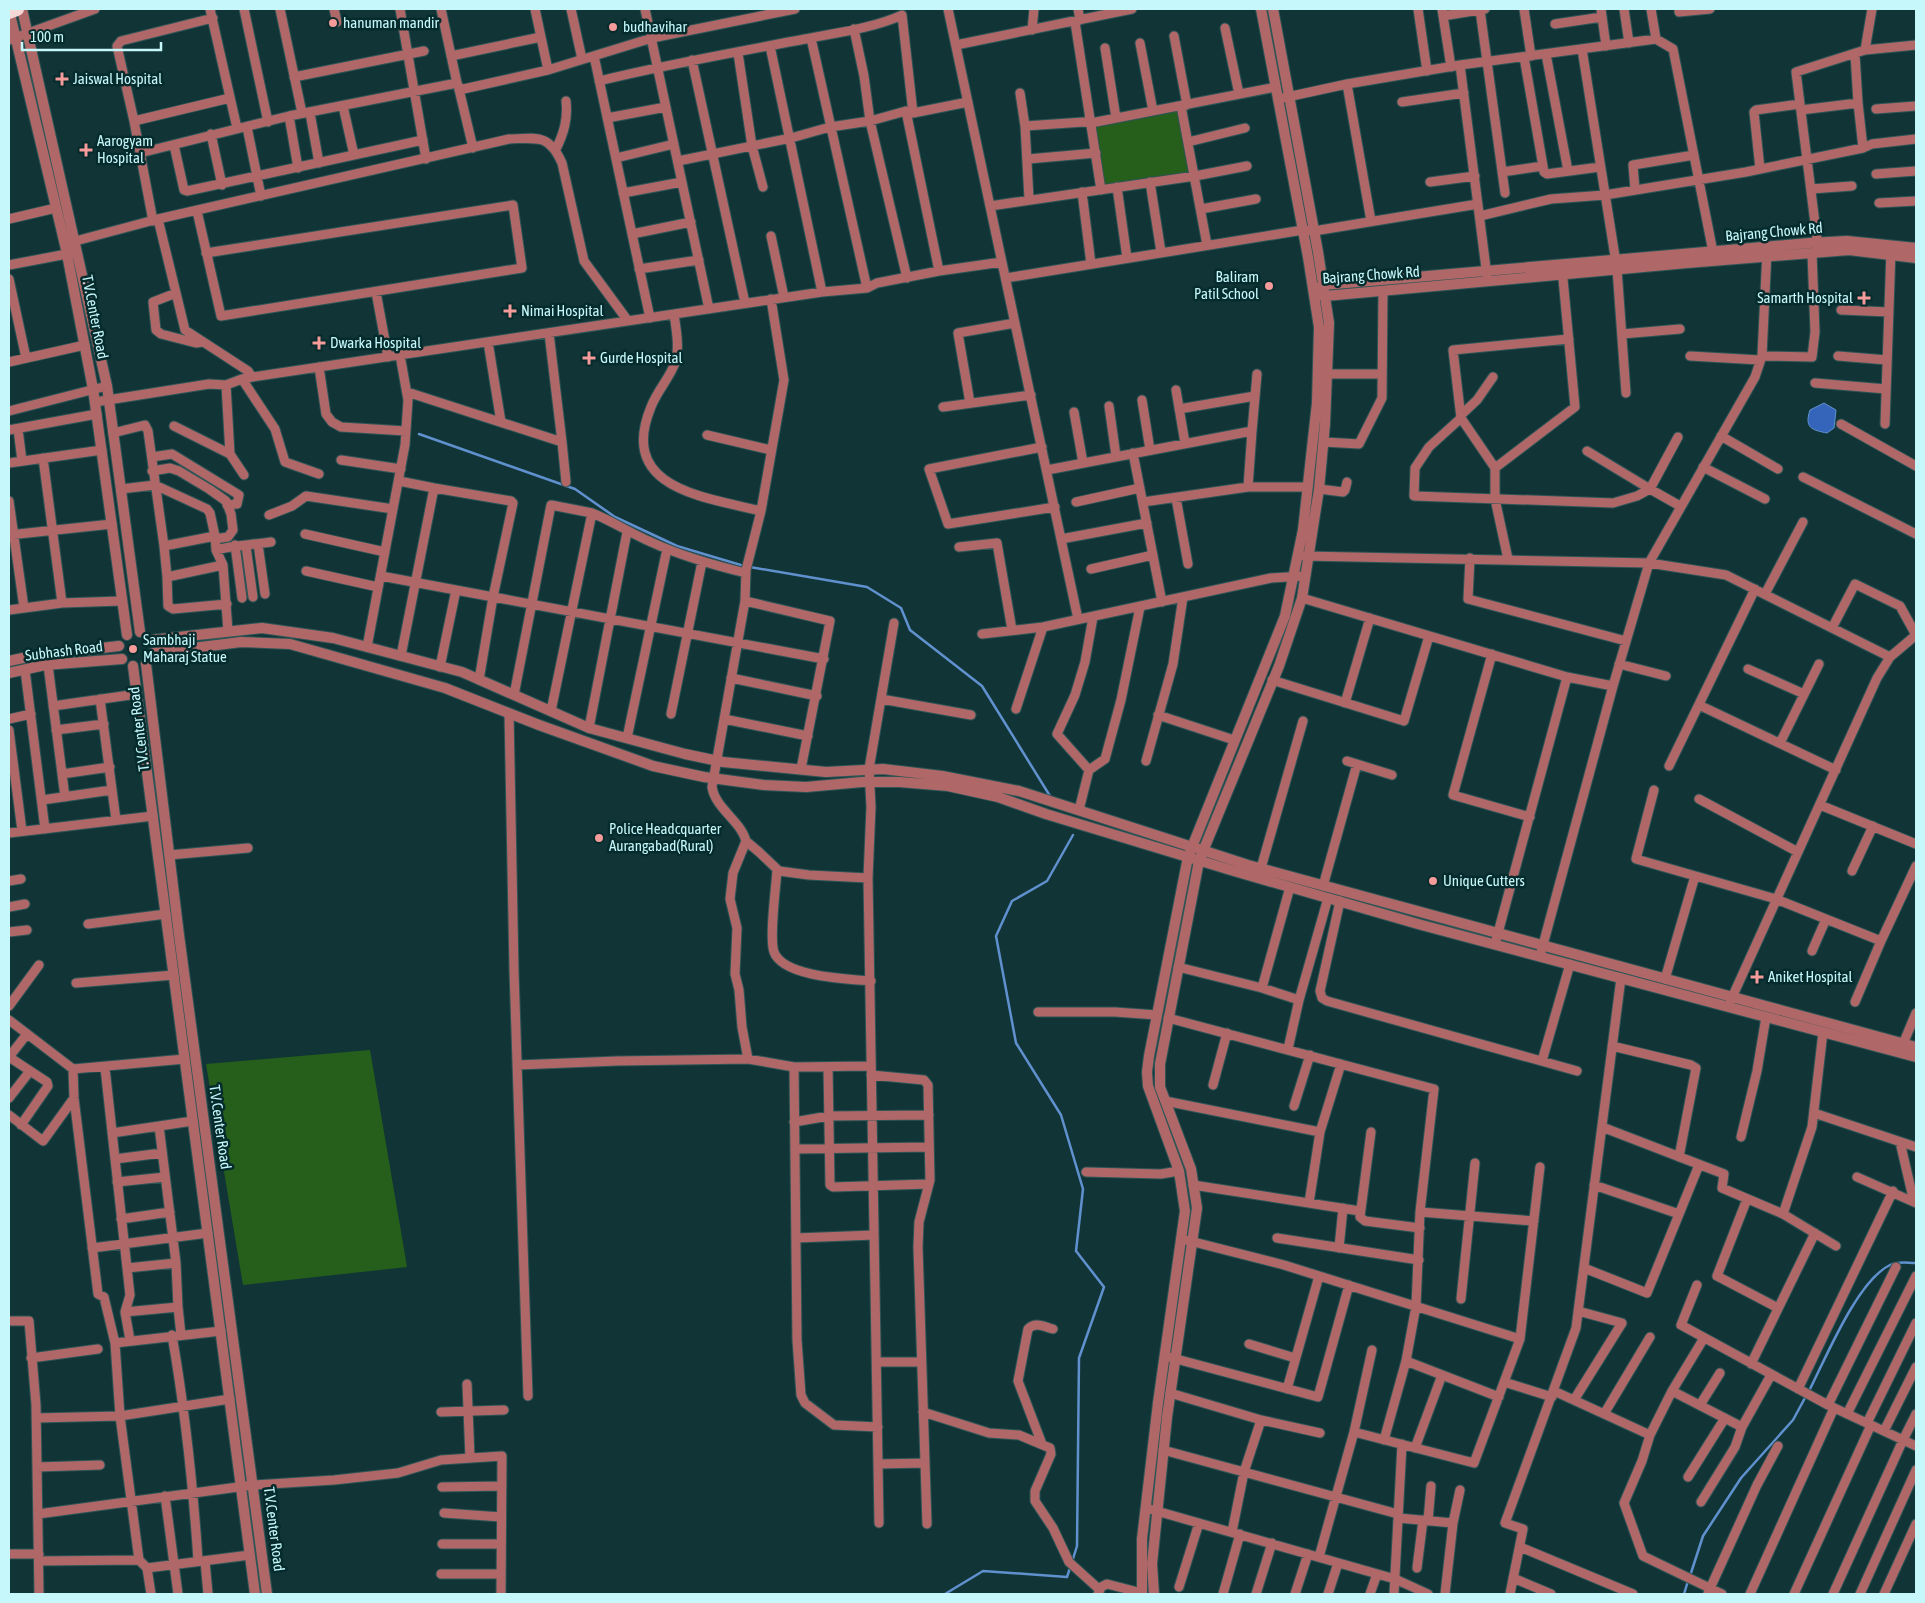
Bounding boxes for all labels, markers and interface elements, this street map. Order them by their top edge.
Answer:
place label: hanuman mandir [343,14,439,31]
marker: hanuman mandir [327,17,339,29]
place label: budhavihar [623,18,688,35]
scale bar [22,20,161,52]
marker: budhavihar [607,21,619,33]
text: 100 m [30,28,64,45]
place label: Jaiswal Hospital [73,70,162,87]
marker: Jaiswal Hospital [55,72,69,86]
place label: Aarogyam Hospital [97,132,153,166]
marker: Aarogyam Hospital [79,143,93,157]
street label: Bajrang Chowk Rd [1725,219,1823,244]
street label: Bajrang Chowk Rd [1322,263,1420,286]
place label: Baliram Patil School [1194,268,1259,302]
street label: T.V.Center Road [79,274,112,360]
marker: Baliram Patil School [1263,280,1275,292]
place label: Samarth Hospital [1757,289,1853,306]
marker: Samarth Hospital [1857,291,1871,305]
place label: Nimai Hospital [521,302,603,319]
marker: Nimai Hospital [503,304,517,318]
place label: Dwarka Hospital [330,334,421,351]
marker: Dwarka Hospital [312,336,326,350]
place label: Gurde Hospital [600,349,683,366]
marker: Gurde Hospital [582,351,596,365]
place label: Sambhaji Maharaj Statue [143,631,227,665]
street label: Subhash Road [24,637,104,664]
marker: Sambhaji Maharaj Statue [127,643,139,655]
street label: T.V.Center Road [125,686,152,772]
place label: Police Headcquarter Aurangabad(Rural) [609,820,722,854]
marker: Police Headcquarter Aurangabad(Rural) [593,832,605,844]
place label: Unique Cutters [1443,872,1525,889]
marker: Unique Cutters [1427,875,1439,887]
place label: Aniket Hospital [1768,968,1852,985]
marker: Aniket Hospital [1750,970,1764,984]
street label: T.V.Center Road [206,1084,235,1170]
street label: T.V.Center Road [261,1486,288,1572]

